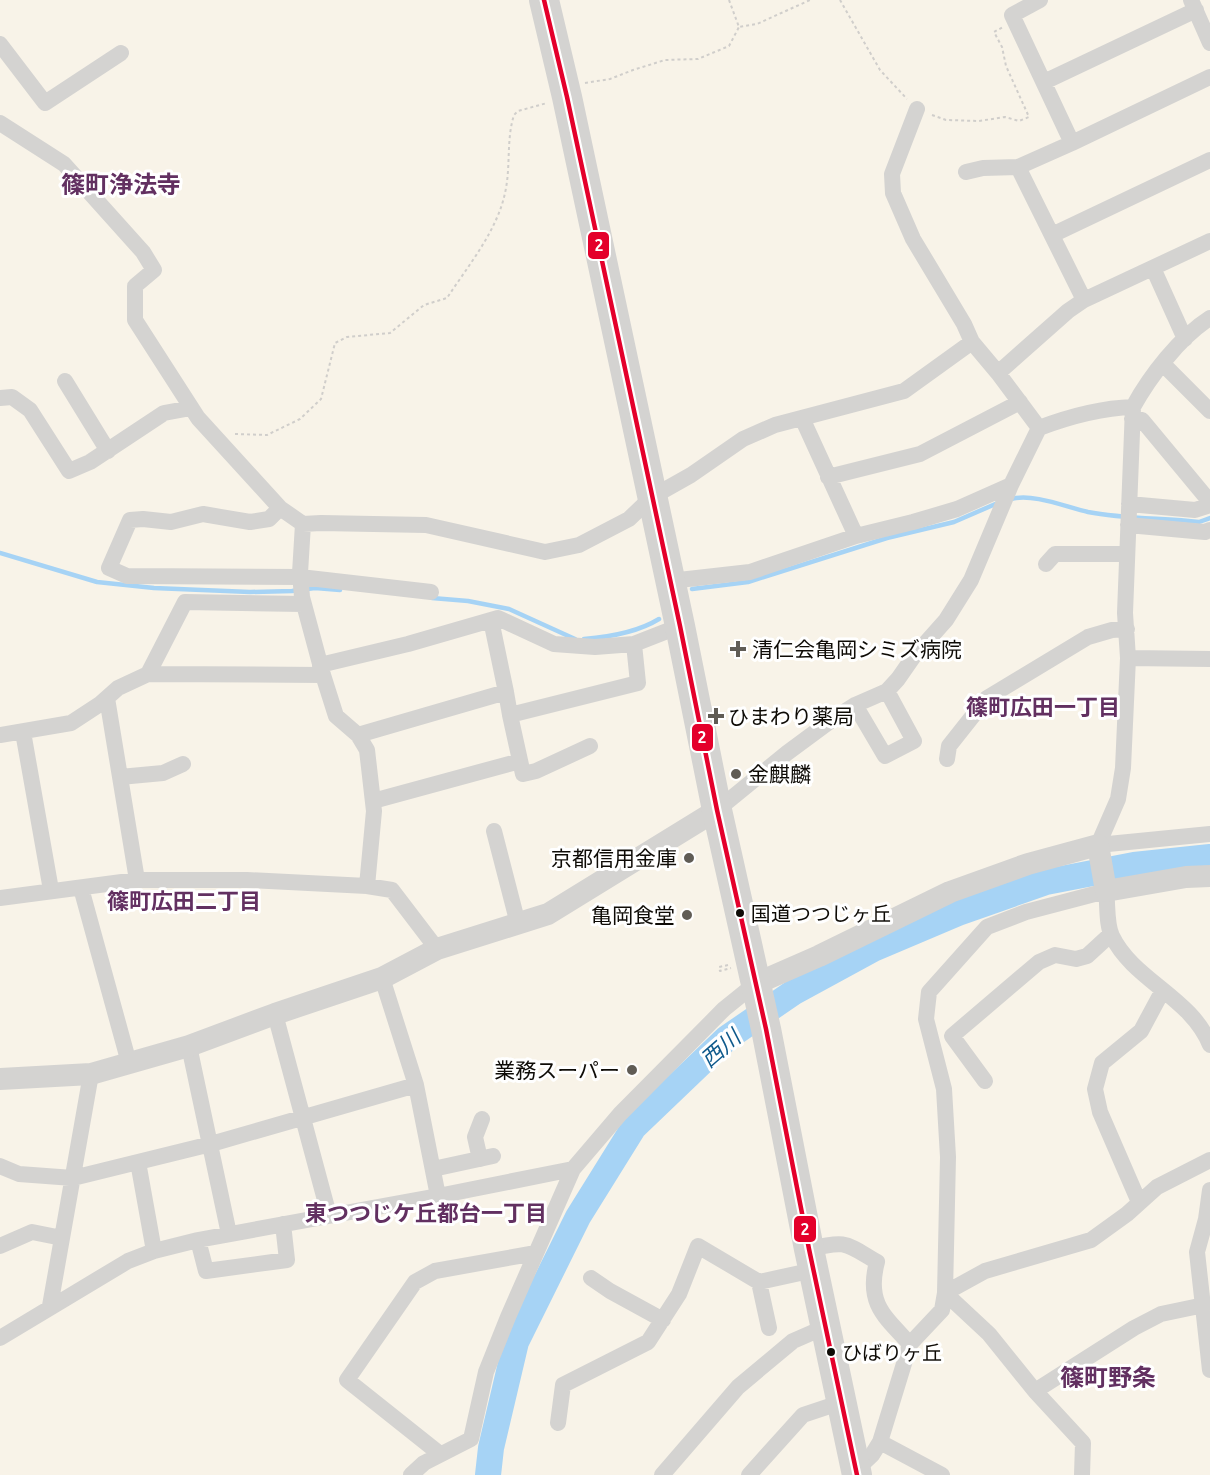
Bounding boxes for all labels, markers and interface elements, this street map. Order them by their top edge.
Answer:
district label: 篠町浄法寺 [61,171,181,198]
line badge: 2 [587,231,610,260]
text: 2 [594,236,604,254]
place label: 清仁会亀岡シミズ病院 [752,637,962,661]
marker: 清仁会亀岡シミズ病院 [729,640,747,658]
district label: 篠町広田一丁目 [966,694,1120,719]
place label: ひまわり薬局 [728,704,854,728]
marker: ひまわり薬局 [709,709,723,723]
line badge: 2 [691,723,714,752]
text: 2 [697,728,707,746]
place label: 金麒麟 [748,762,811,786]
marker: 金麒麟 [729,767,743,781]
place label: 京都信用金庫 [551,846,677,870]
marker: 京都信用金庫 [682,851,696,865]
district label: 篠町広田二丁目 [107,888,261,913]
place label: 国道つつじヶ丘 [751,902,891,925]
place label: 亀岡食堂 [591,903,675,927]
marker: 国道つつじヶ丘 [734,907,746,919]
marker: 亀岡食堂 [680,908,694,922]
water label: 西川 [695,1023,746,1072]
place label: 業務スーパー [494,1058,620,1082]
marker: 業務スーパー [625,1063,639,1077]
district label: 東つつじケ丘都台一丁目 [305,1200,547,1225]
line badge: 2 [793,1215,817,1243]
text: 2 [800,1220,810,1238]
place label: ひばりヶ丘 [842,1341,942,1364]
marker: ひばりヶ丘 [825,1346,837,1358]
district label: 篠町野条 [1060,1364,1156,1391]

